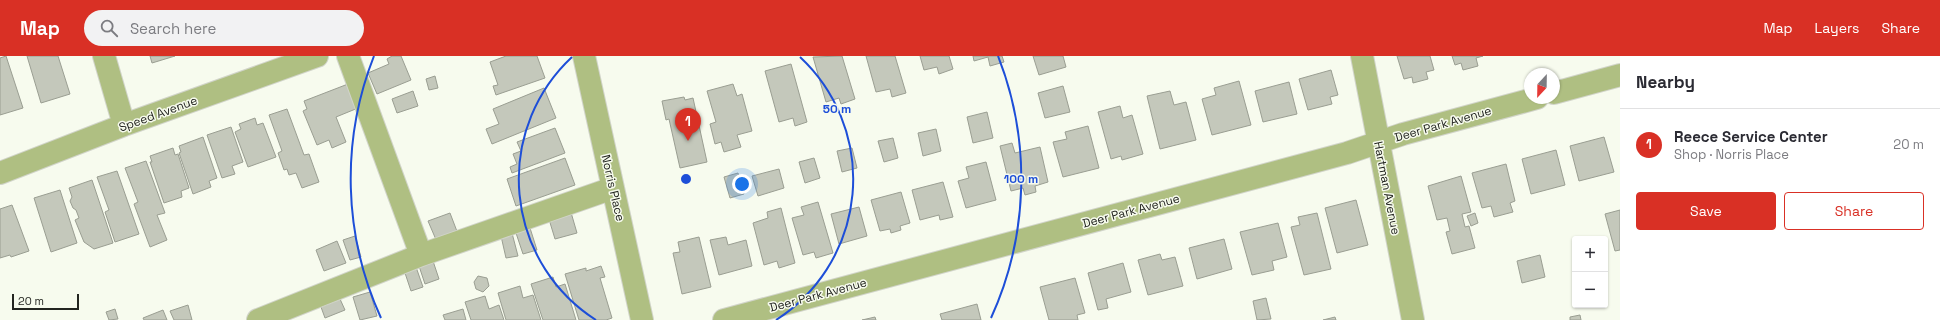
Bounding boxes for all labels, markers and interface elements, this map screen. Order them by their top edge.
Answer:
search box [84,10,364,46]
text: Map [20,16,60,41]
icon: search [98,17,120,39]
text: Search here [130,19,216,38]
text: Map [1763,19,1793,37]
text: Layers [1815,19,1859,37]
text: Share [1881,19,1920,37]
north arrow [1524,68,1560,104]
text: Nearby [1636,71,1695,93]
street label: Speed Avenue [117,92,199,136]
text: 50 m [823,101,851,117]
street label: Deer Park Avenue [1393,103,1493,145]
pin: 1 [675,108,701,141]
text: Reece Service Center [1674,127,1828,146]
text: 1 [1646,136,1652,153]
text: 20 m [1893,136,1924,153]
street label: Hartman Avenue [1370,140,1404,236]
text: Shop · Norris Place [1674,146,1789,163]
street label: Norris Place [598,153,628,223]
text: 100 m [1004,171,1038,187]
centre of rings [679,172,693,186]
your location [732,174,752,194]
street label: Deer Park Avenue [1081,190,1181,232]
button: Save [1636,192,1776,230]
button: Share [1784,192,1924,230]
map controls [1572,236,1608,308]
button: + [1572,236,1608,272]
button: − [1572,272,1608,308]
street label: Deer Park Avenue [768,274,868,316]
scale bar [12,292,79,311]
text: 20 m [18,294,44,308]

